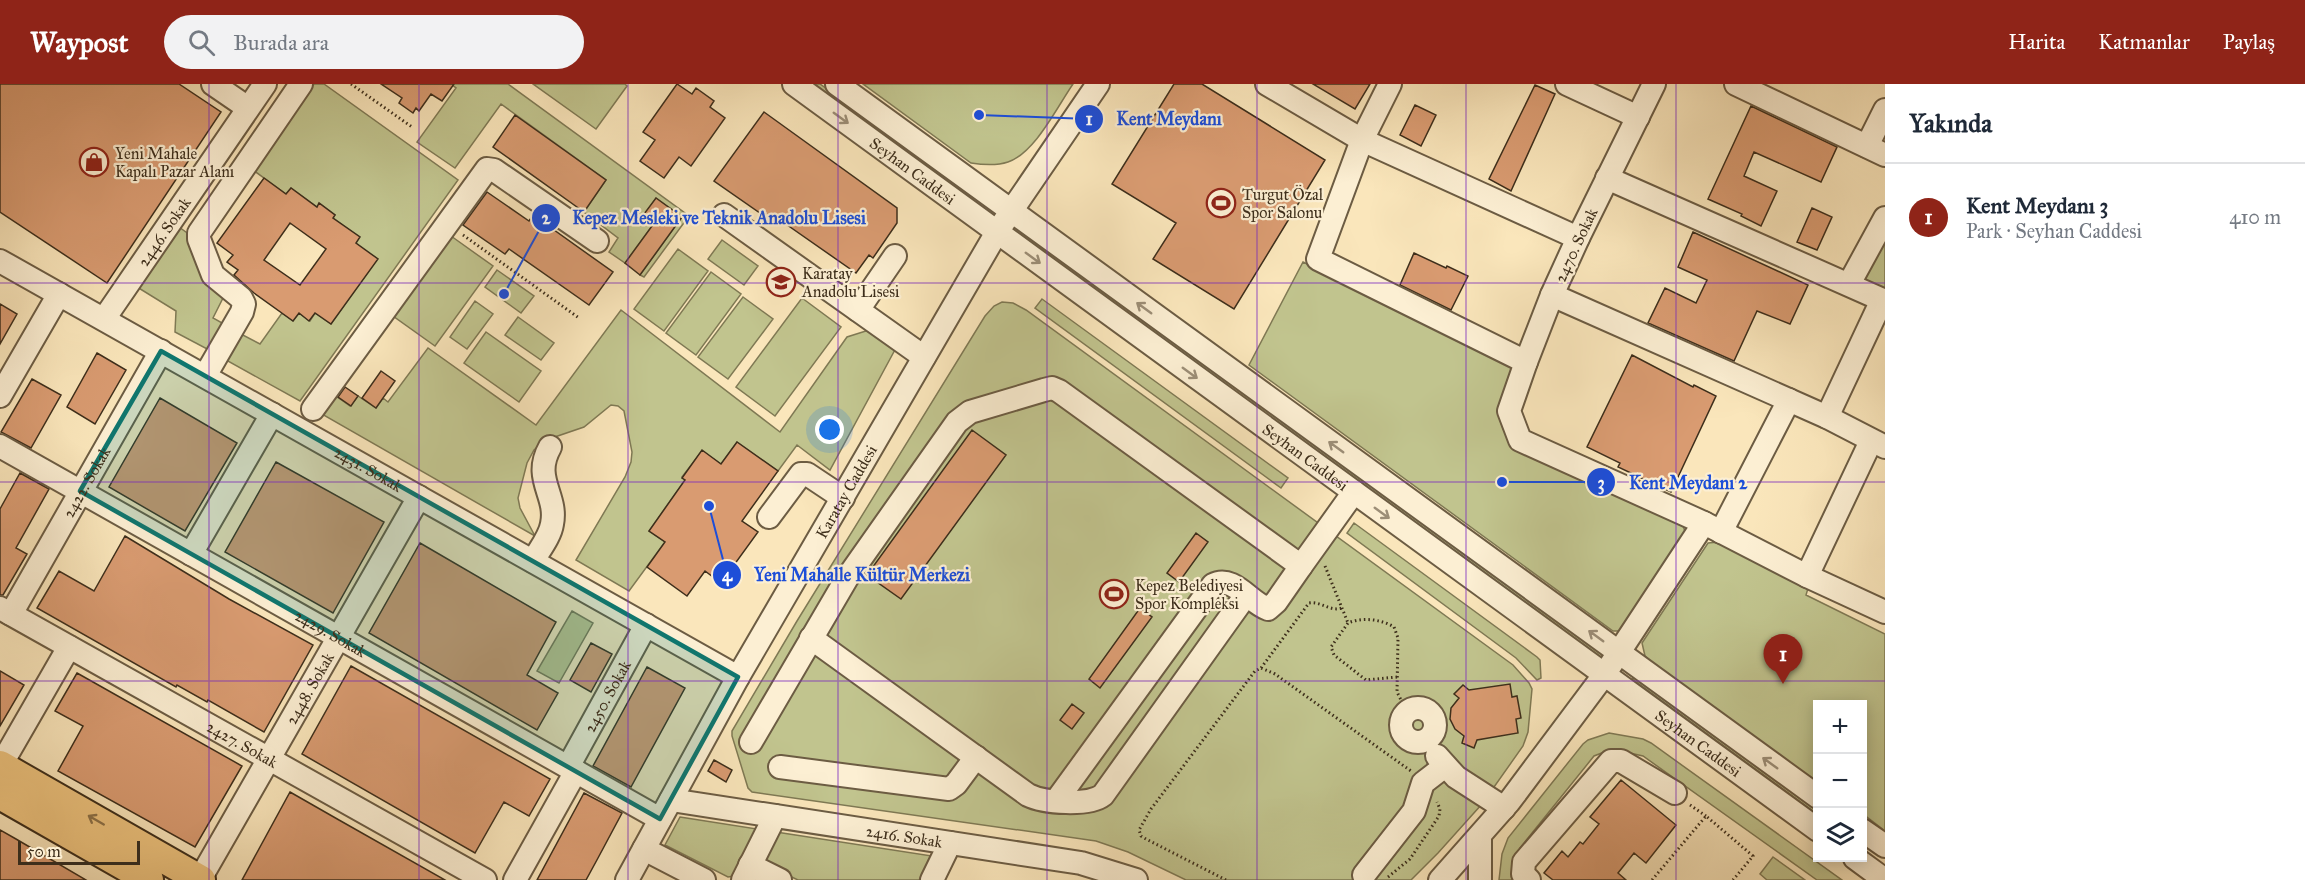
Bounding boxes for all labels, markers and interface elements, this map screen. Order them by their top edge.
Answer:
search box [164,15,584,69]
text: Waypost [30,25,128,60]
icon: search [185,26,218,59]
text: Burada ara [233,29,329,56]
text: Harita [2008,29,2065,55]
text: Katmanlar [2098,29,2190,55]
text: Paylaş [2223,29,2275,55]
callout: Kent Meydanı [1074,101,1234,137]
text: Yakında [1909,107,1992,139]
text: 1 [1085,108,1093,130]
text: Kent Meydanı [1116,108,1223,131]
one-way arrow [833,112,849,125]
street label: Seyhan Caddesi [866,133,960,209]
place label: Yeni Mahale Kapalı Pazar Alanı [115,144,235,181]
shop icon: Yeni Mahale Kapalı Pazar Alanı [78,146,110,178]
place label: Turgut Özal Spor Salonu [1242,184,1324,222]
sports icon: Turgut Özal Spor Salonu [1205,187,1237,219]
text: Kent Meydanı 3 [1966,192,2108,219]
street label: 2446. Sokak [134,193,195,270]
callout: Kepez Mesleki ve Teknik Anadolu Lisesi [531,200,878,236]
street label: 2470. Sokak [1551,204,1602,285]
text: 1 [1925,205,1932,229]
text: 410 m [2229,205,2281,229]
text: 2 [542,207,552,229]
text: Kepez Mesleki ve Teknik Anadolu Lisesi [572,207,867,230]
text: Park · Seyhan Caddesi [1966,219,2142,243]
one-way arrow [1024,252,1040,264]
place label: Karatay Anadolu Lisesi [801,264,900,301]
school or university icon: Karatay Anadolu Lisesi [765,266,797,298]
one-way arrow [1137,301,1153,314]
one-way arrow [1182,367,1198,379]
your location [815,415,844,444]
street label: Seyhan Caddesi [1259,419,1353,495]
street label: Karatay Caddesi [811,441,881,542]
one-way arrow [1328,441,1344,453]
street label: 2431. Sokak [331,442,406,496]
street label: 2422. Sokak [59,443,114,521]
callout: Kent Meydanı 2 [1586,464,1759,500]
text: 3 [1597,472,1605,495]
text: Kent Meydanı 2 [1629,472,1748,495]
one-way arrow [1373,506,1389,519]
callout: Yeni Mahalle Kültür Merkezi [712,557,982,593]
text: 4 [722,564,733,587]
text: Yeni Mahalle Kültür Merkezi [753,564,971,586]
place label: Kepez Belediyesi Spor Kompleksi [1135,576,1244,613]
sports icon: Kepez Belediyesi Spor Kompleksi [1098,578,1130,610]
street label: 2429. Sokak [292,605,370,661]
one-way arrow [1588,629,1604,642]
pin: 1 [1764,634,1802,684]
street label: 2448. Sokak [281,648,338,728]
street label: 2450. Sokak [580,656,635,735]
map controls [1813,700,1867,862]
button: + [1813,700,1867,754]
street label: Seyhan Caddesi [1652,705,1746,781]
street label: 2427. Sokak [204,717,282,772]
button: − [1813,754,1867,808]
one-way arrow [1763,757,1779,769]
button: layers [1813,808,1867,862]
one-way arrow [88,813,105,825]
street label: 2416. Sokak [865,821,944,851]
scale bar [18,838,140,866]
text: 50 m [27,842,61,861]

